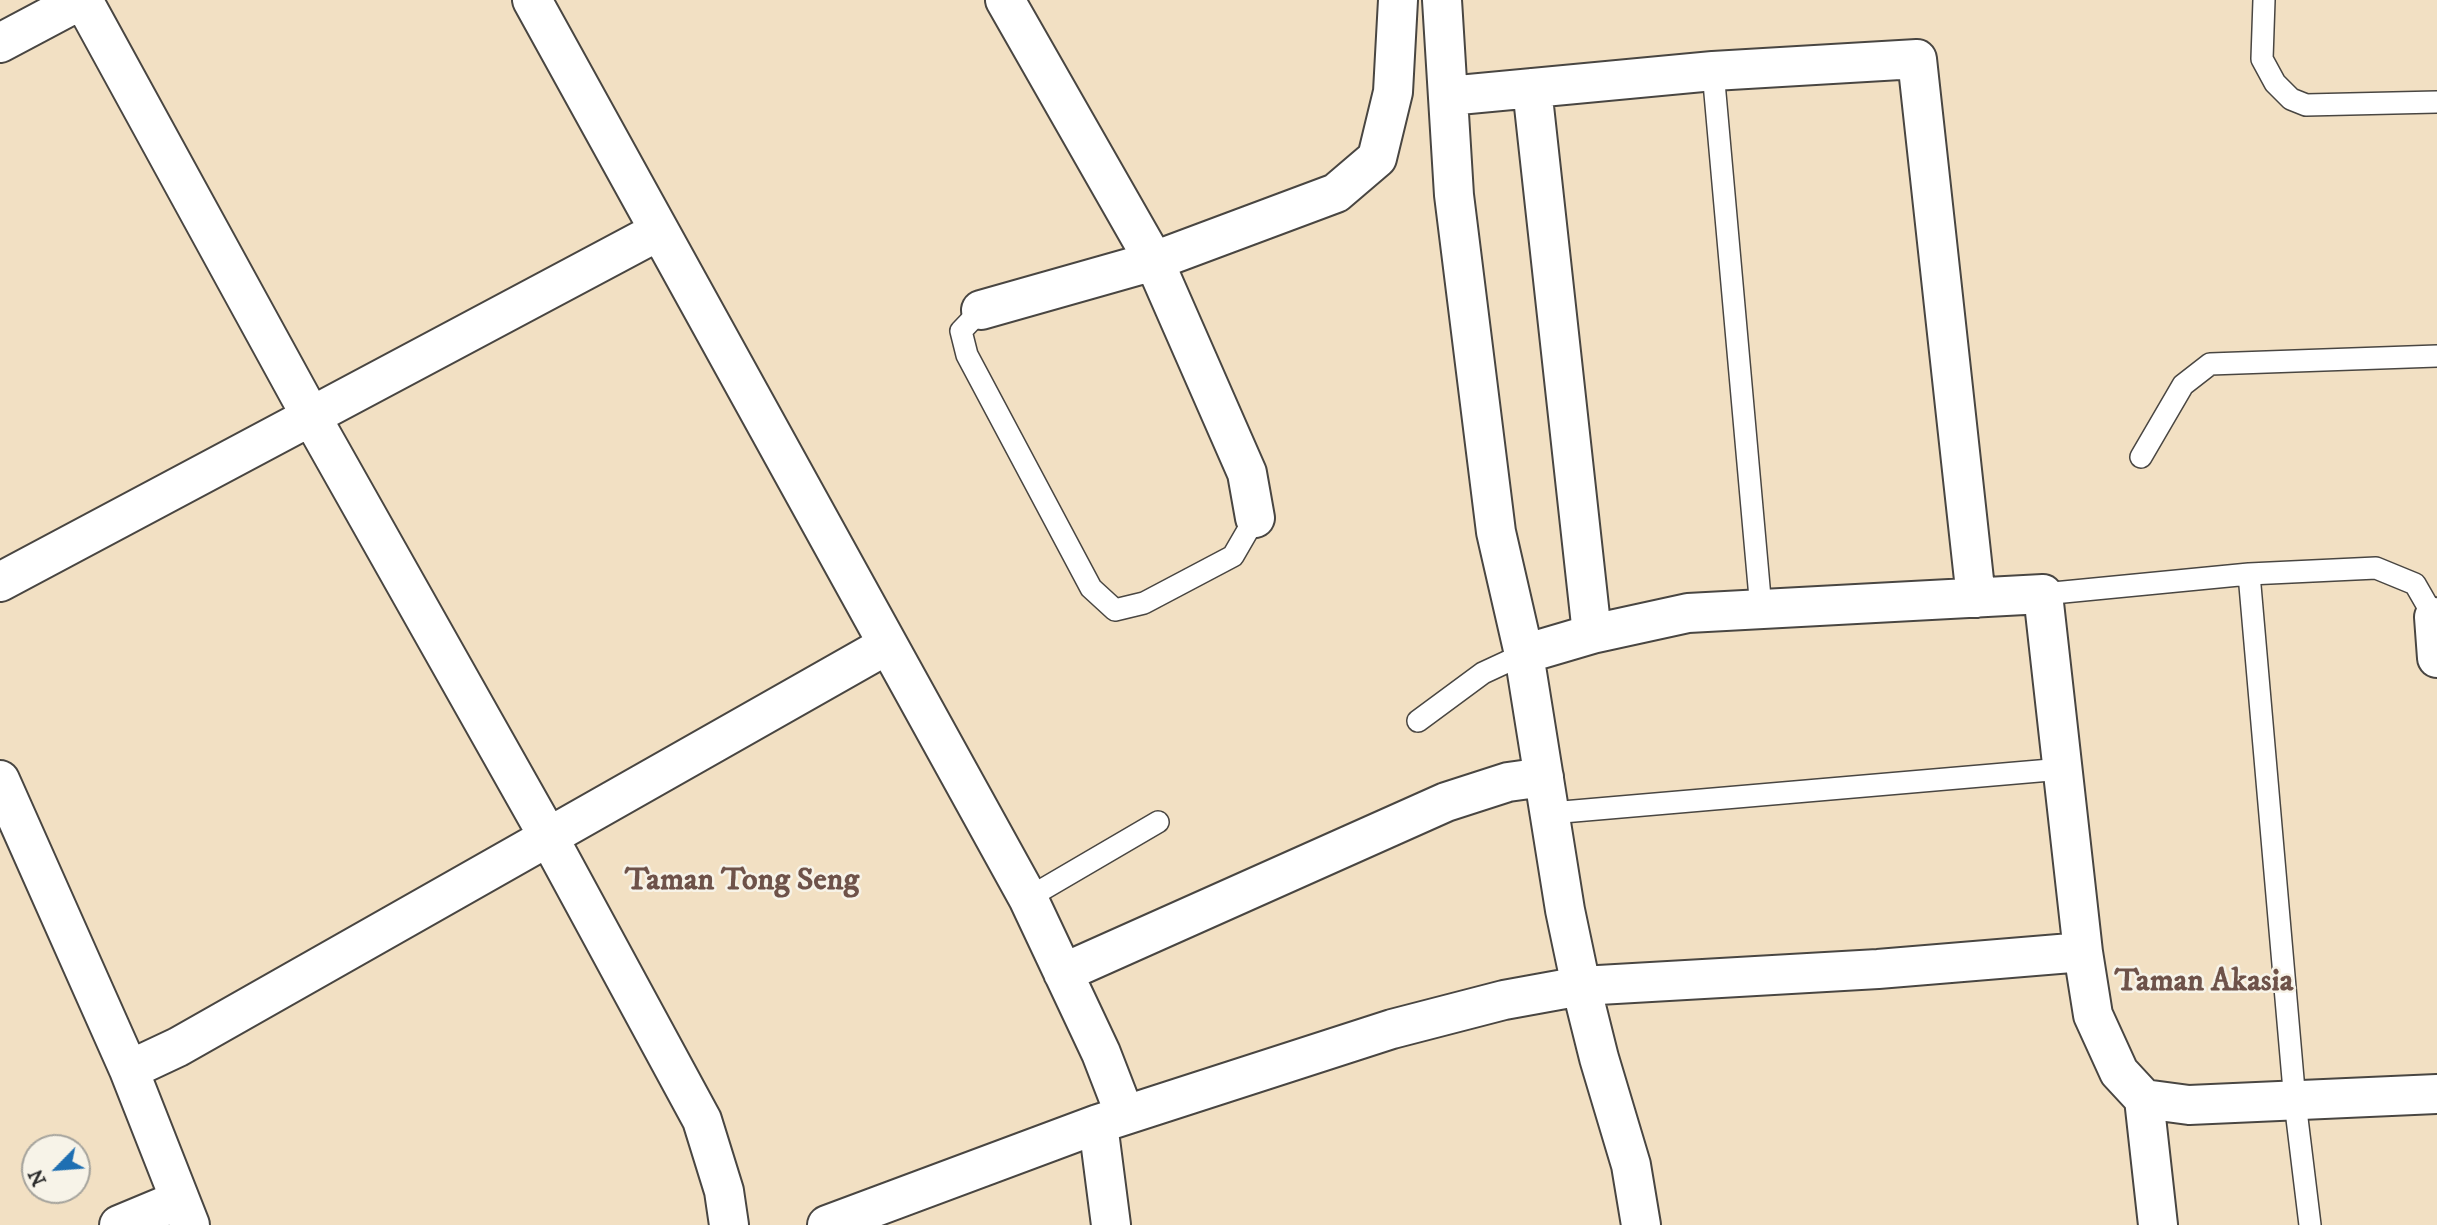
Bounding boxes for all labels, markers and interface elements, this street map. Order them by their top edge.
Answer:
district label: Taman Tong Seng [625,863,859,901]
district label: Taman Akasia [2115,964,2293,1002]
north arrow [21,1134,91,1204]
text: N [25,1165,52,1189]

